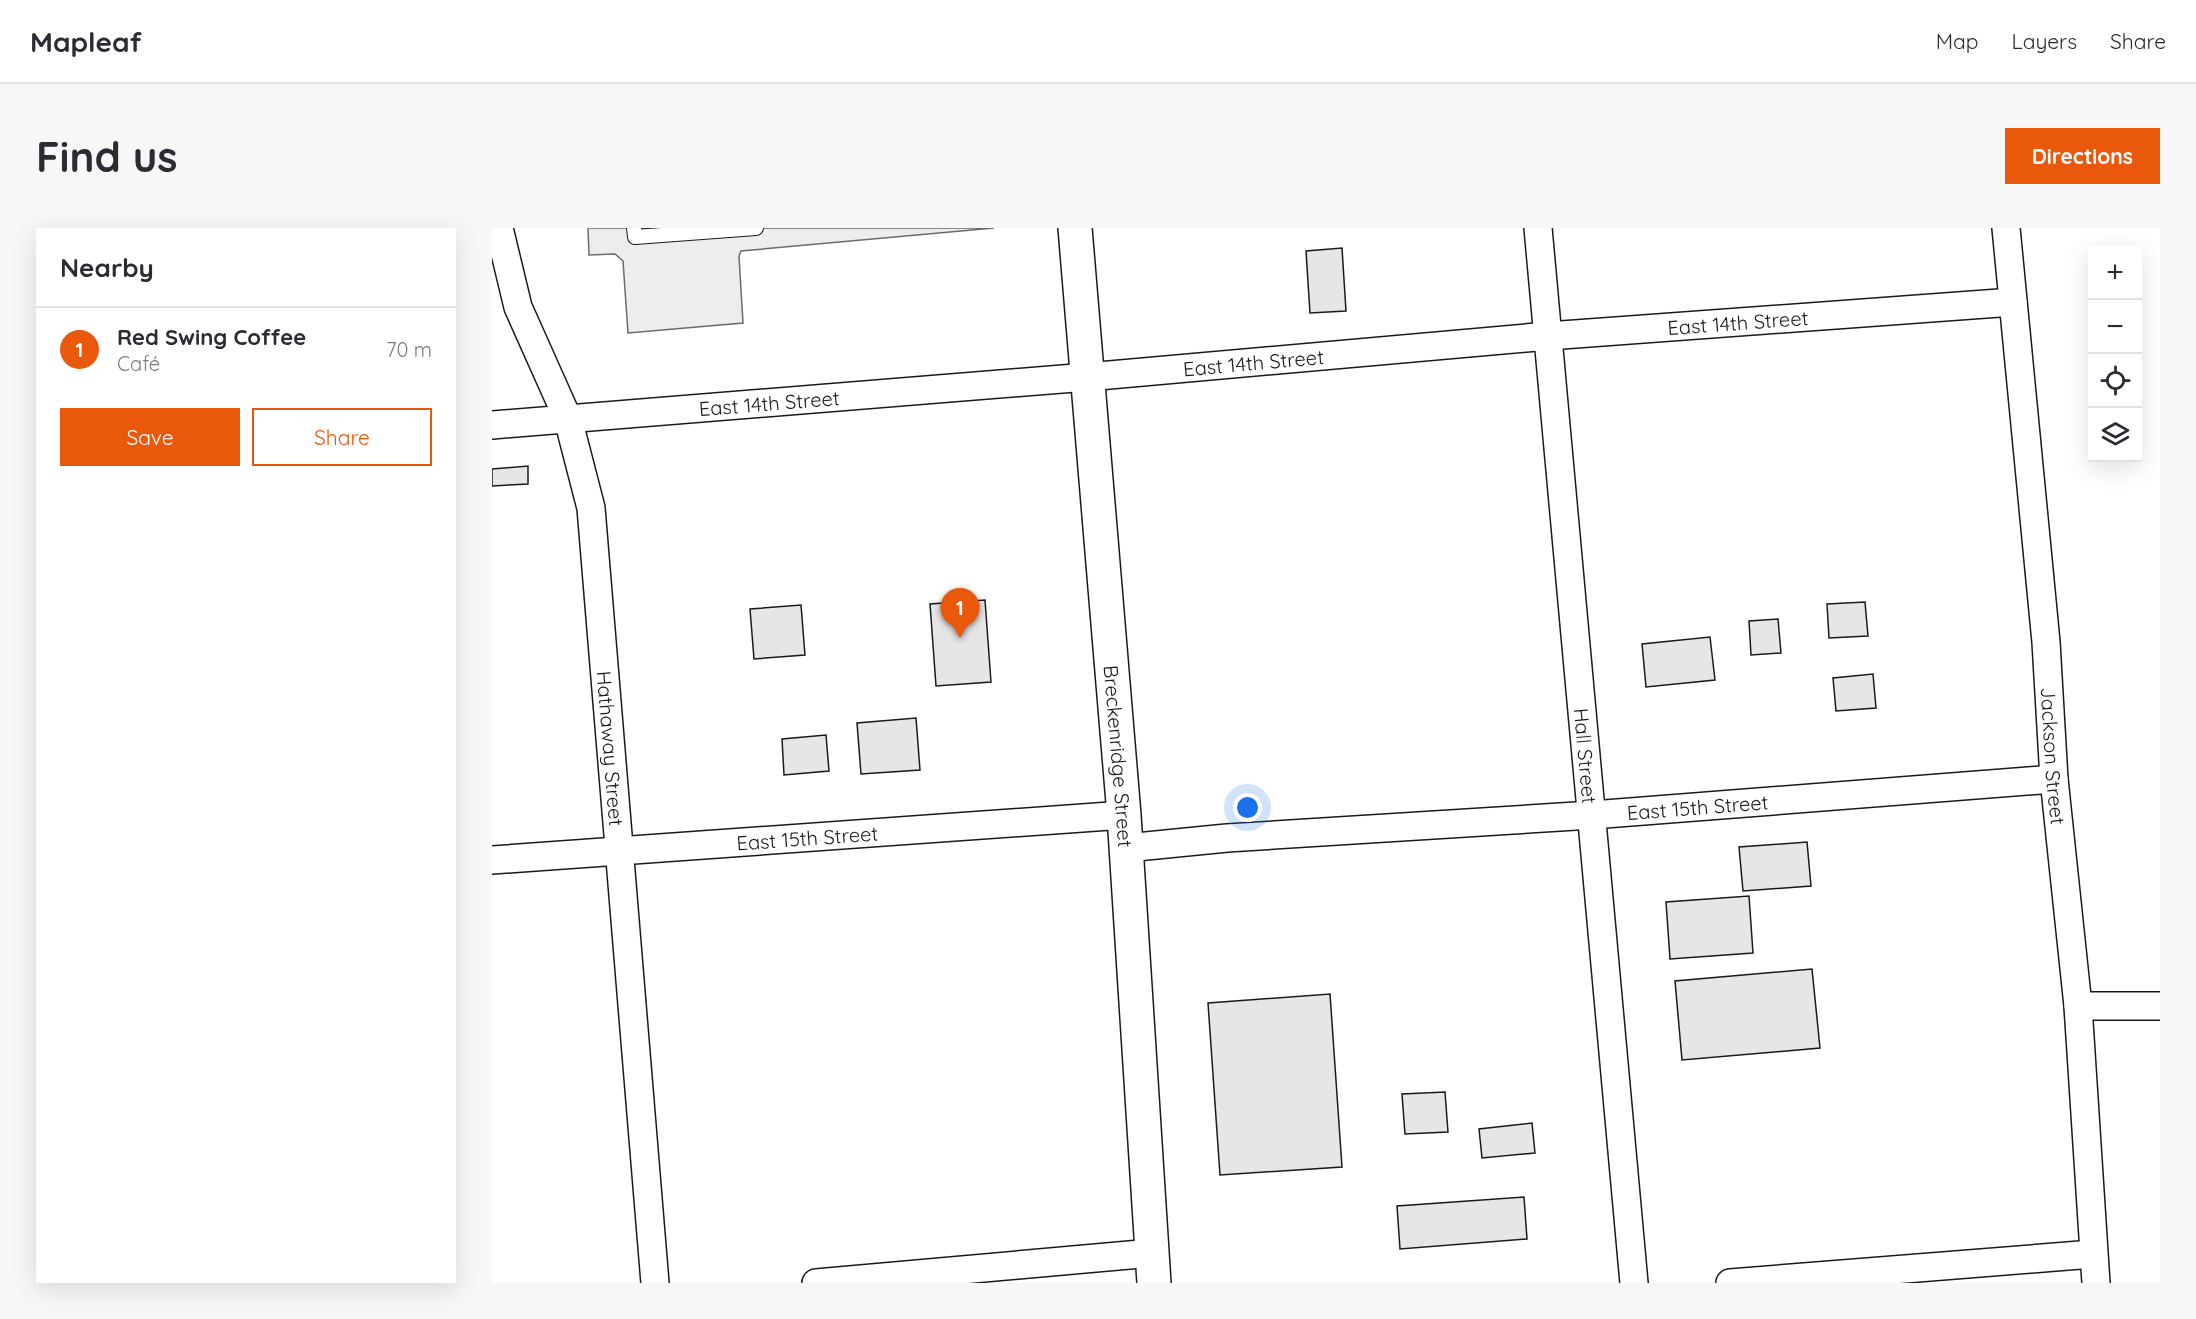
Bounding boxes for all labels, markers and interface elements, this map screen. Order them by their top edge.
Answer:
text: Mapleaf [30,24,142,59]
text: Map [1936,28,1979,54]
text: Layers [2012,28,2077,54]
text: Share [2110,28,2166,54]
button: Directions [2005,128,2160,184]
text: Find us [36,130,178,183]
map controls [2088,246,2142,462]
button: + [2088,246,2142,300]
text: Nearby [60,251,154,284]
button: − [2088,300,2142,354]
street label: East 14th Street [1666,304,1809,340]
text: Red Swing Coffee [117,323,306,351]
text: 1 [76,337,83,362]
text: 70 m [386,337,432,362]
street label: East 14th Street [1182,343,1325,381]
text: Café [117,351,160,376]
button: locate [2088,354,2142,408]
street label: East 14th Street [698,384,841,421]
button: Save [60,408,240,466]
button: Share [252,408,432,466]
button: layers [2088,408,2142,462]
pin: 1 [940,588,980,638]
street label: Breckenridge Street [1099,664,1139,848]
street label: Hathaway Street [592,670,630,827]
street label: Jackson Street [2036,686,2071,826]
street label: Hall Street [1569,707,1603,805]
street label: East 15th Street [1626,789,1769,825]
your location [1233,793,1262,822]
street label: East 15th Street [736,820,879,855]

